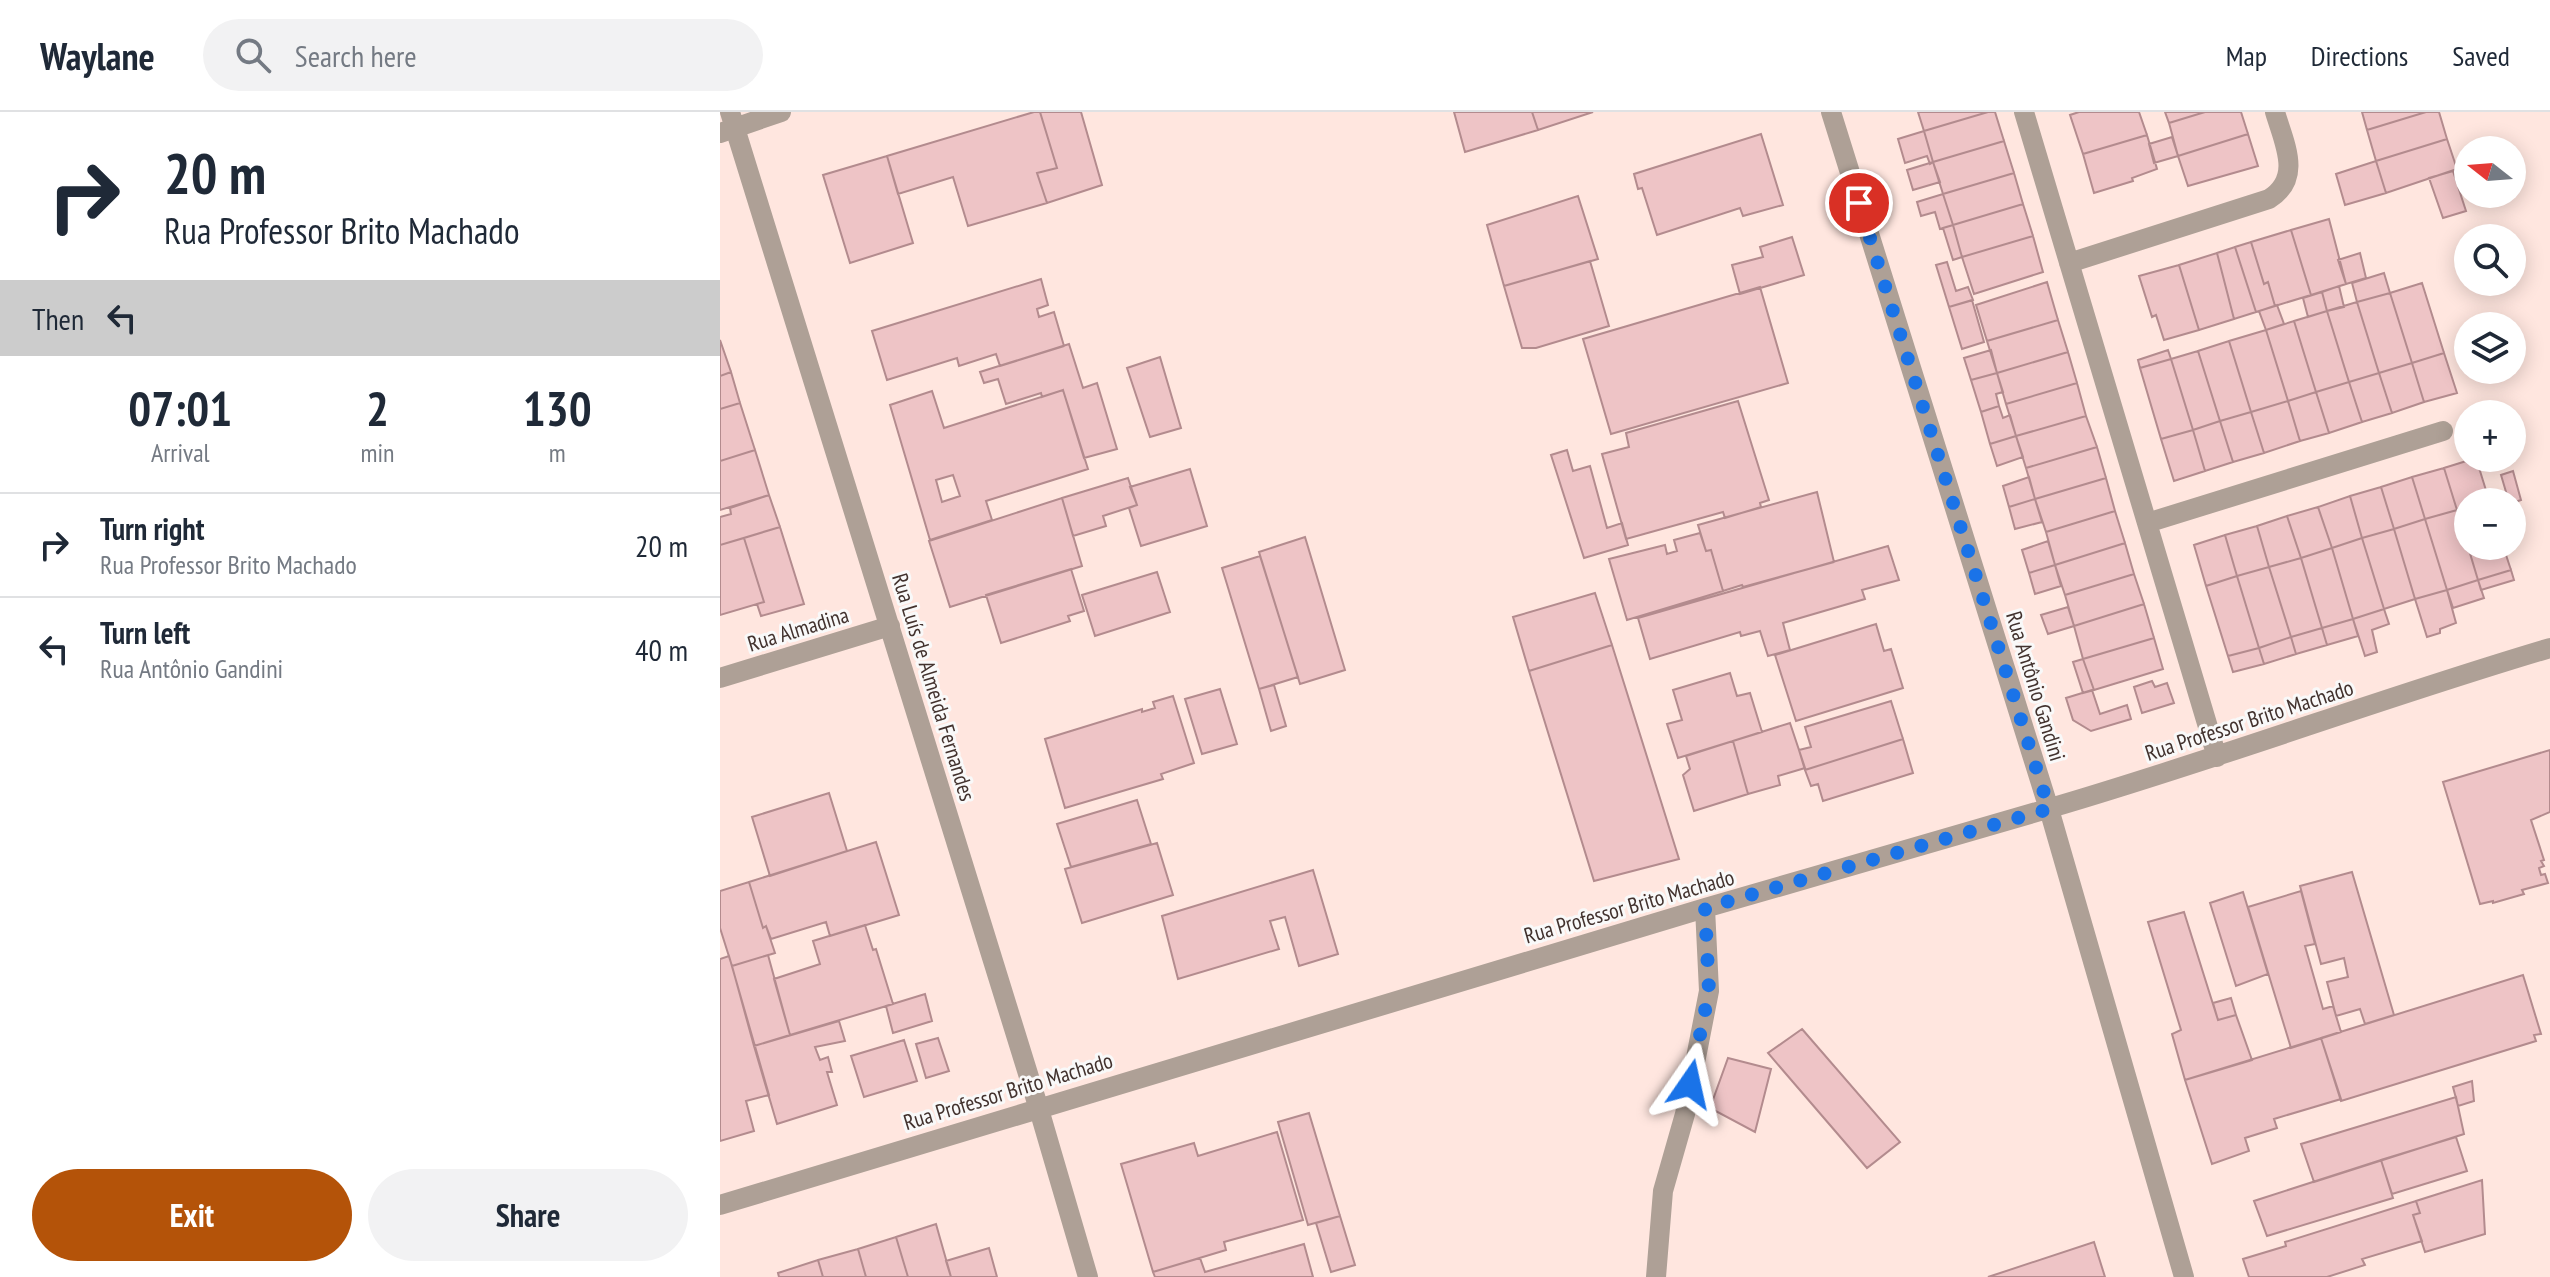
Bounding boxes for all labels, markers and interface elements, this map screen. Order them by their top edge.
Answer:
search box [203,19,763,91]
text: Waylane [40,31,155,80]
icon: search [231,33,275,77]
text: Search here [295,36,417,75]
text: Map [2226,37,2267,74]
text: Directions [2311,37,2408,74]
text: Saved [2452,37,2510,74]
north arrow [2454,136,2526,208]
map controls [2454,136,2526,560]
text: 20 m [164,137,266,209]
icon: right [32,144,136,248]
pin [1825,169,1893,237]
icon: arrive [1837,181,1881,225]
text: Rua Professor Brito Machado [164,207,519,254]
button: search [2454,224,2526,296]
icon: left [100,296,144,340]
text: Then [32,299,84,338]
button: layers [2454,312,2526,384]
text: 07:01 [128,377,232,439]
text: 2 [366,377,389,439]
text: 130 [523,377,592,439]
button: + [2454,400,2526,472]
text: Arrival [151,436,210,469]
text: min [360,436,394,469]
text: m [549,436,566,469]
button: − [2454,488,2526,560]
text: Turn right [100,509,204,548]
icon: right [32,523,76,567]
text: 20 m [635,526,688,565]
text: Rua Professor Brito Machado [100,548,357,581]
street label: Rua Luís de Almeida Fernandes [886,570,982,804]
street label: Rua Almadina [744,600,852,658]
street label: Rua Antônio Gandini [2000,608,2072,764]
text: Turn left [100,613,190,652]
icon: left [32,627,76,671]
text: 40 m [635,630,688,669]
text: Rua Antônio Gandini [100,652,283,685]
street label: Rua Professor Brito Machado [2141,673,2357,767]
street label: Rua Professor Brito Machado [1521,863,1737,949]
position arrow [1648,1042,1732,1126]
street label: Rua Professor Brito Machado [900,1046,1116,1136]
button: Exit [32,1169,352,1261]
button: Share [368,1169,688,1261]

